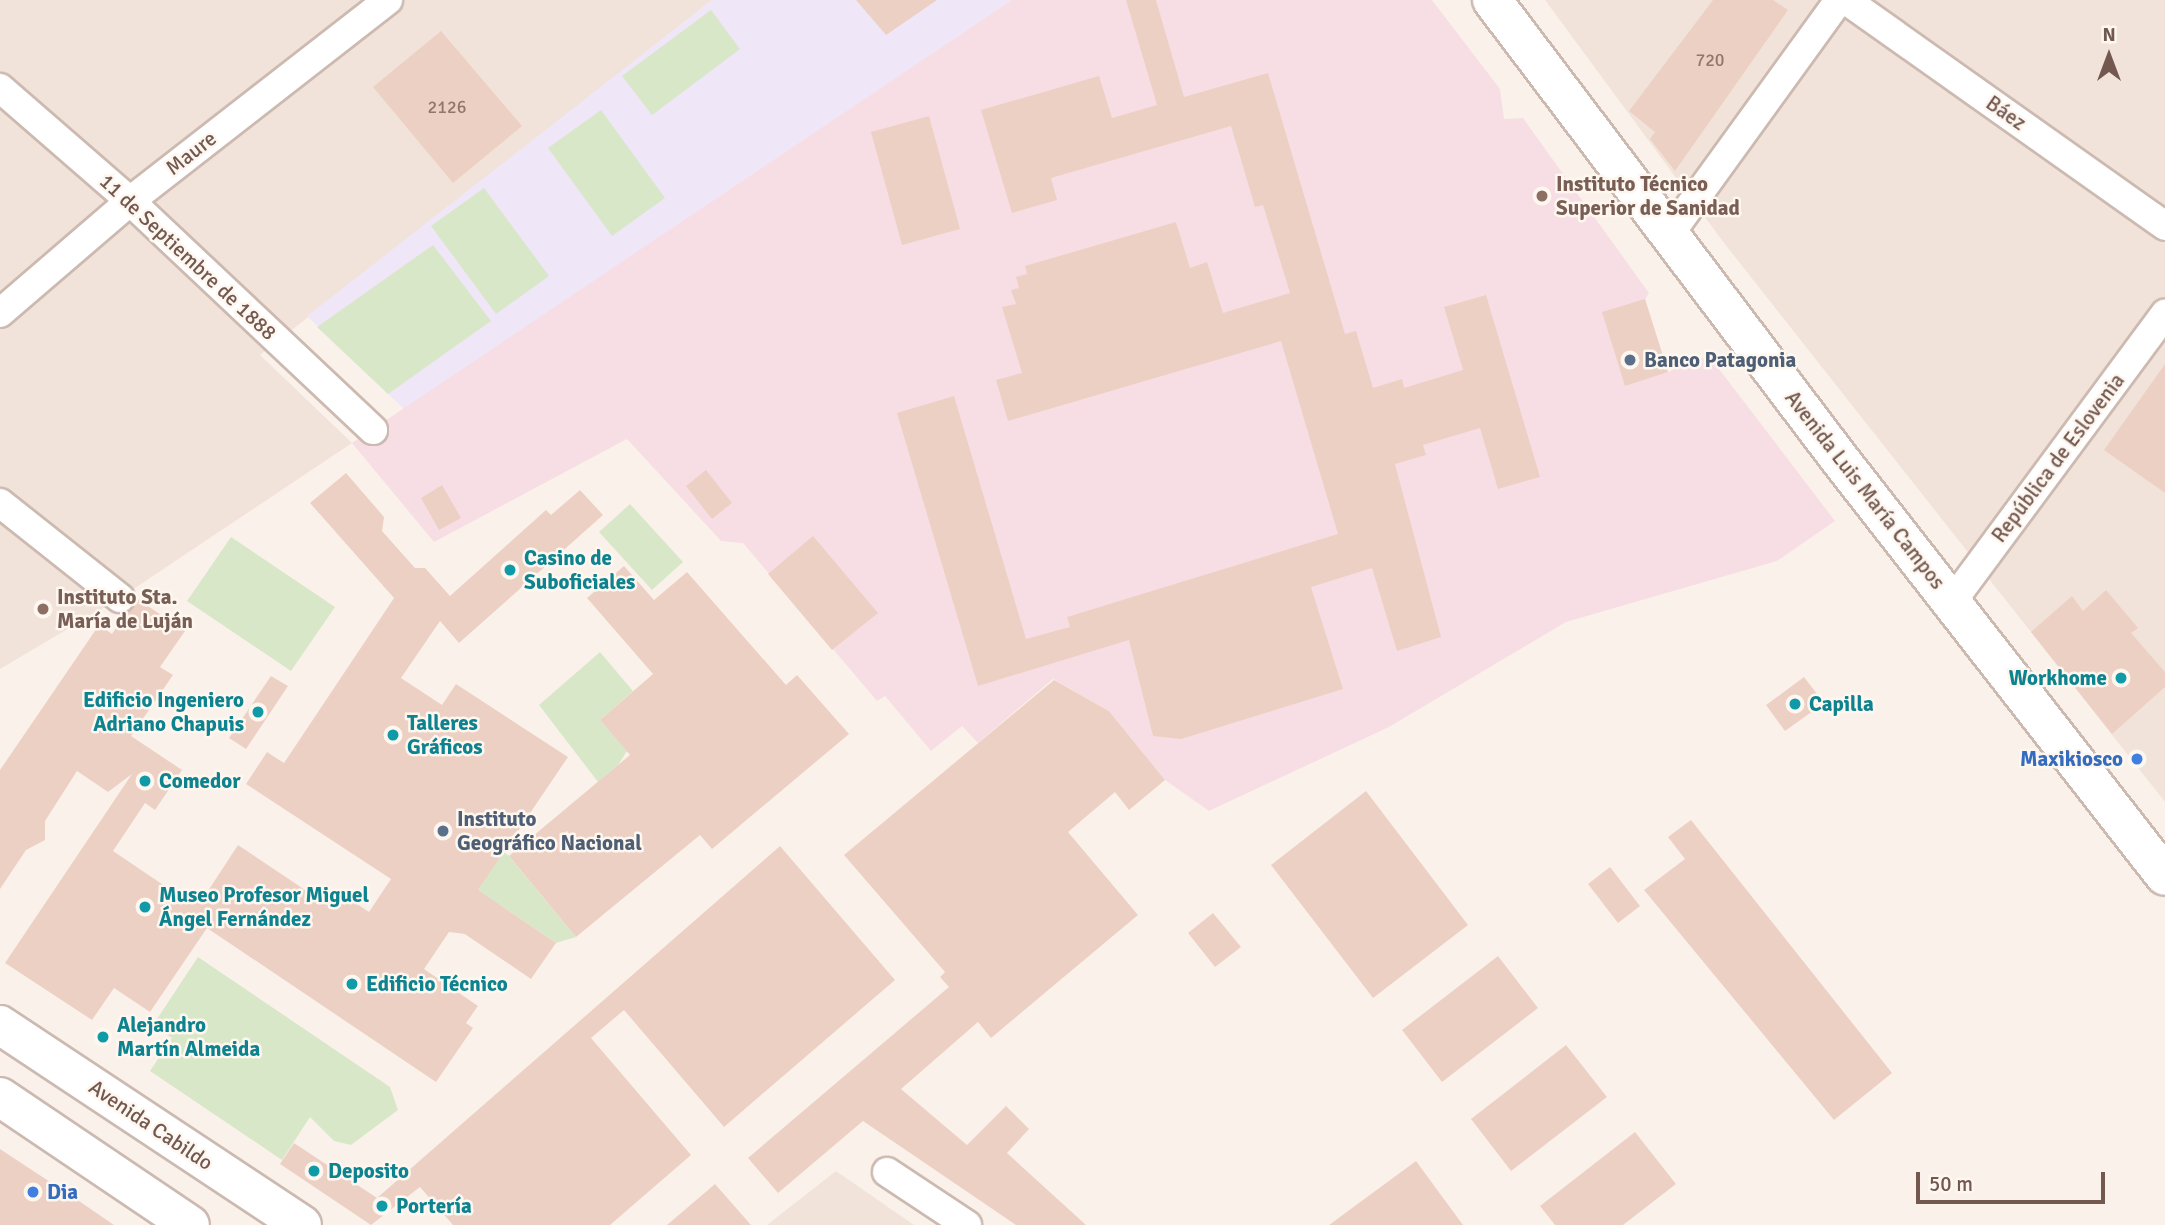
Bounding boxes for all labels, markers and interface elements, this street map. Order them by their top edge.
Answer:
north arrow [2074,21,2144,91]
text: N [2102,23,2116,47]
house number: 720 [1695,49,1725,71]
street label: Báez [1981,90,2031,136]
house number: 2126 [428,96,466,118]
street label: Maure [161,126,221,180]
street label: 11 de Septiembre de 1888 [94,169,282,345]
place label: Instituto Técnico Superior de Sanidad [1556,171,1740,221]
marker: Instituto Técnico Superior de Sanidad [1534,188,1550,204]
place label: Banco Patagonia [1644,347,1796,373]
marker: Banco Patagonia [1622,352,1638,368]
street label: República de Eslovenia [1986,369,2130,547]
street label: Avenida Luis María Campos [1780,386,1950,594]
place label: Casino de Suboficiales [524,545,635,595]
marker: Casino de Suboficiales [502,562,518,578]
place label: Instituto Sta. María de Luján [57,584,193,634]
marker: Instituto Sta. María de Luján [35,601,51,617]
place label: Workhome [2009,665,2107,691]
marker: Workhome [2113,670,2129,686]
place label: Edificio Ingeniero Adriano Chapuis [83,687,244,737]
place label: Capilla [1809,691,1874,717]
marker: Capilla [1787,696,1803,712]
marker: Edificio Ingeniero Adriano Chapuis [250,704,266,720]
place label: Talleres Gráficos [407,710,482,760]
marker: Talleres Gráficos [385,727,401,743]
place label: Maxikiosco [2020,746,2123,772]
marker: Maxikiosco [2129,751,2145,767]
place label: Comedor [159,768,241,794]
marker: Comedor [137,773,153,789]
place label: Instituto Geográfico Nacional [457,806,642,856]
marker: Instituto Geográfico Nacional [435,823,451,839]
place label: Museo Profesor Miguel Ángel Fernández [159,882,369,932]
marker: Museo Profesor Miguel Ángel Fernández [137,899,153,915]
place label: Edificio Técnico [366,971,508,997]
marker: Edificio Técnico [344,976,360,992]
place label: Alejandro Martín Almeida [117,1012,260,1062]
marker: Alejandro Martín Almeida [95,1029,111,1045]
street label: Avenida Cabildo [84,1074,218,1176]
place label: Deposito [328,1158,409,1184]
scale bar [1920,1158,2109,1202]
marker: Deposito [306,1163,322,1179]
text: 50 m [1929,1171,1973,1197]
place label: Dia [47,1179,78,1205]
marker: Dia [25,1184,41,1200]
place label: Portería [396,1193,472,1219]
marker: Portería [374,1198,390,1214]

